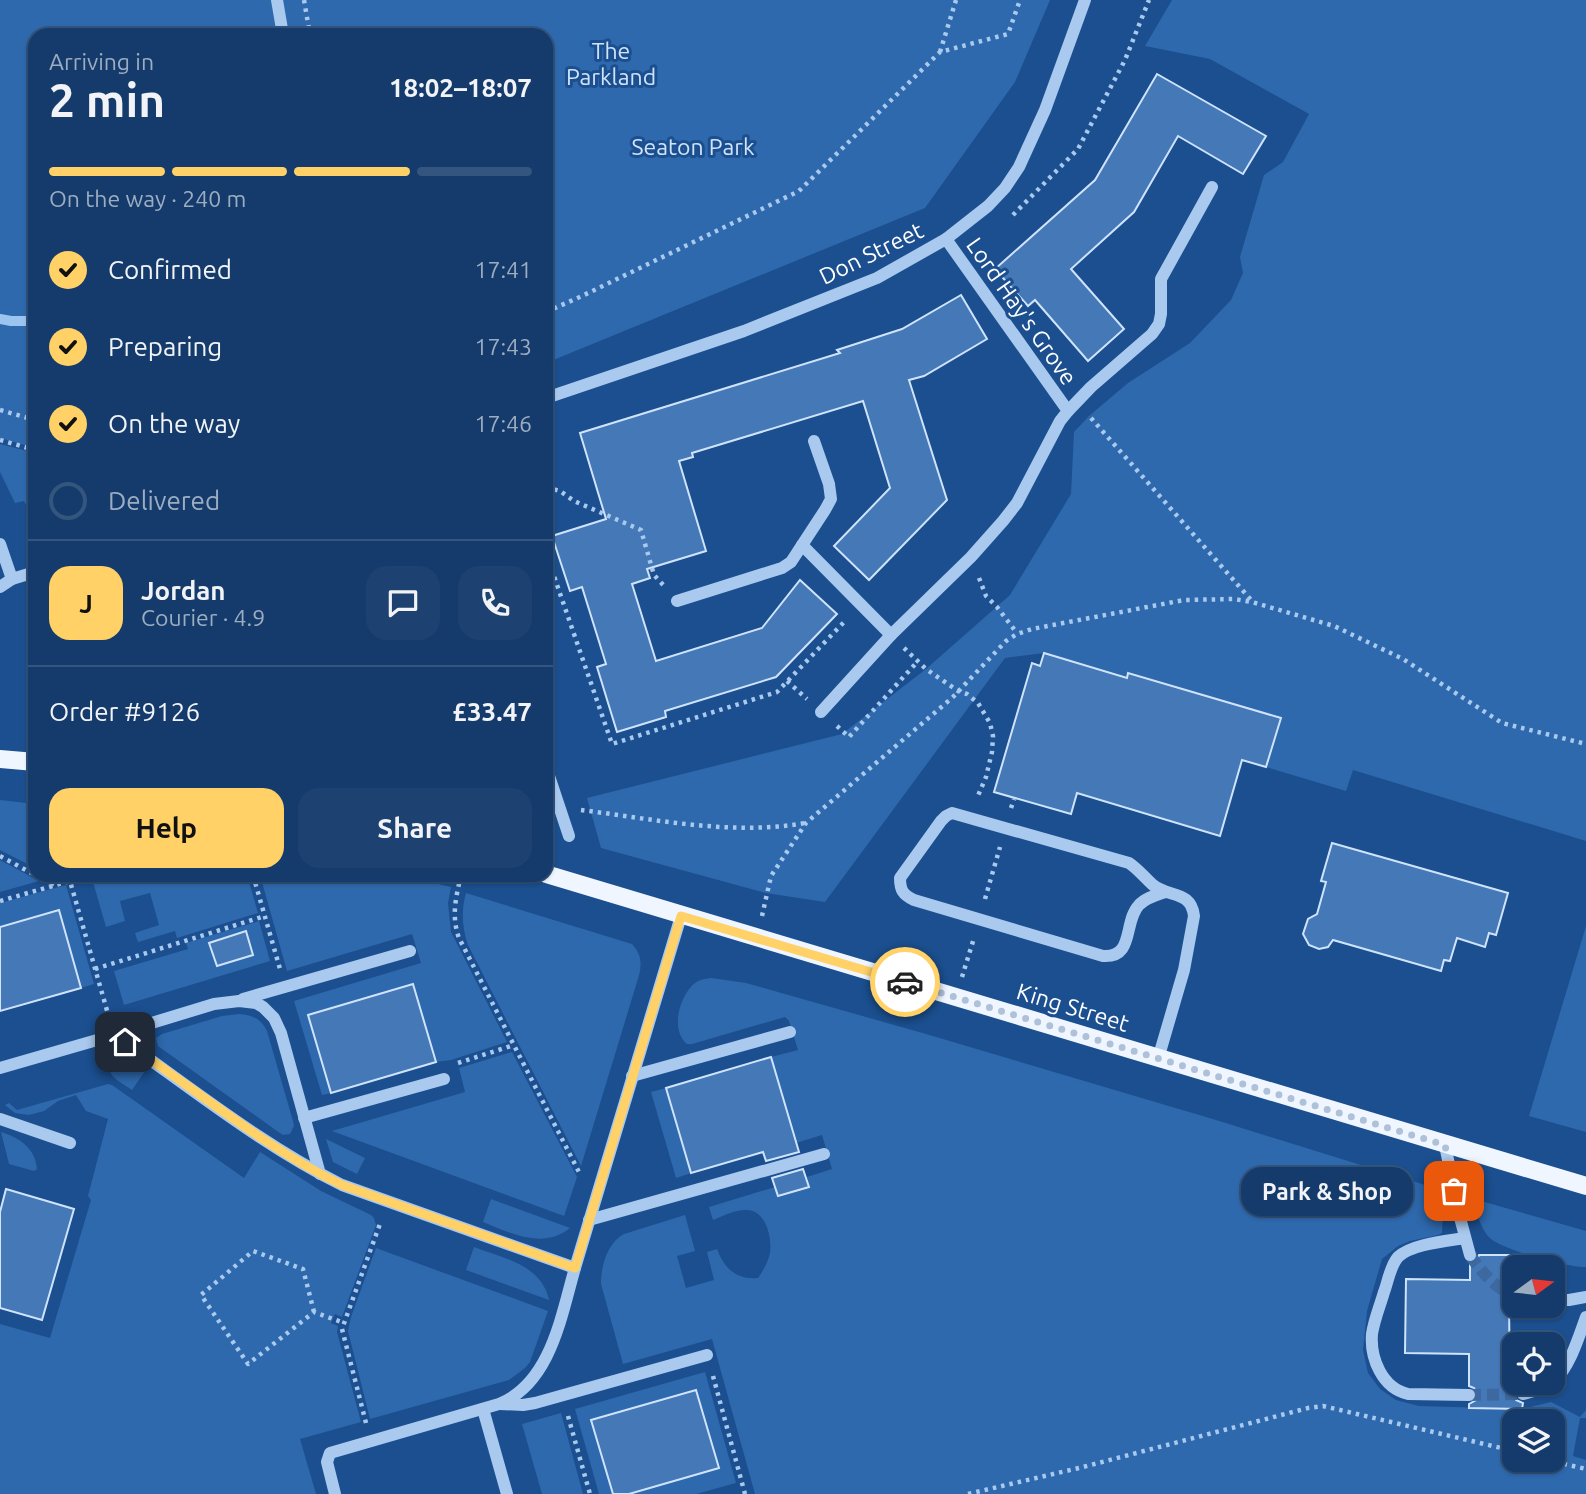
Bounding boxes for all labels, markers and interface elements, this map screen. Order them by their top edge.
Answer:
park label: The Parkland [566,38,656,89]
text: Arriving in [49,49,154,74]
text: 18:02–18:07 [389,73,532,102]
text: 2 min [49,74,165,126]
park label: Seaton Park [631,134,755,159]
text: On the way · 240 m [49,186,246,211]
street label: Don Street [815,217,927,289]
street label: Lord Hay's Grove [962,233,1082,389]
icon: check [49,251,87,289]
text: Confirmed [108,255,232,284]
text: 17:41 [474,257,532,282]
icon: check [49,328,87,366]
text: Preparing [108,332,222,361]
text: 17:43 [474,334,532,359]
icon: check [49,405,87,443]
text: On the way [108,409,240,438]
text: 17:46 [474,411,532,436]
text: Delivered [108,486,220,515]
button: chat [366,566,440,640]
button: phone [458,566,532,640]
text: Jordan [141,576,226,605]
text: J [79,589,93,618]
text: Courier · 4.9 [141,605,265,630]
text: Order #9126 [49,697,200,726]
text: £33.47 [452,697,532,726]
button: Help [49,788,284,868]
button: Share [298,788,532,868]
courier [870,947,940,1017]
icon: car [886,963,924,1001]
street label: King Street [1014,978,1132,1036]
pin [95,1012,155,1072]
icon: home [106,1023,144,1061]
pin [1424,1161,1484,1221]
callout: Park & Shop [1240,1166,1412,1216]
icon: bag [1435,1172,1473,1210]
text: Park & Shop [1262,1179,1392,1204]
north arrow [1502,1255,1564,1318]
map controls [1502,1255,1565,1472]
button: locate [1502,1332,1565,1395]
button: layers [1502,1409,1565,1472]

